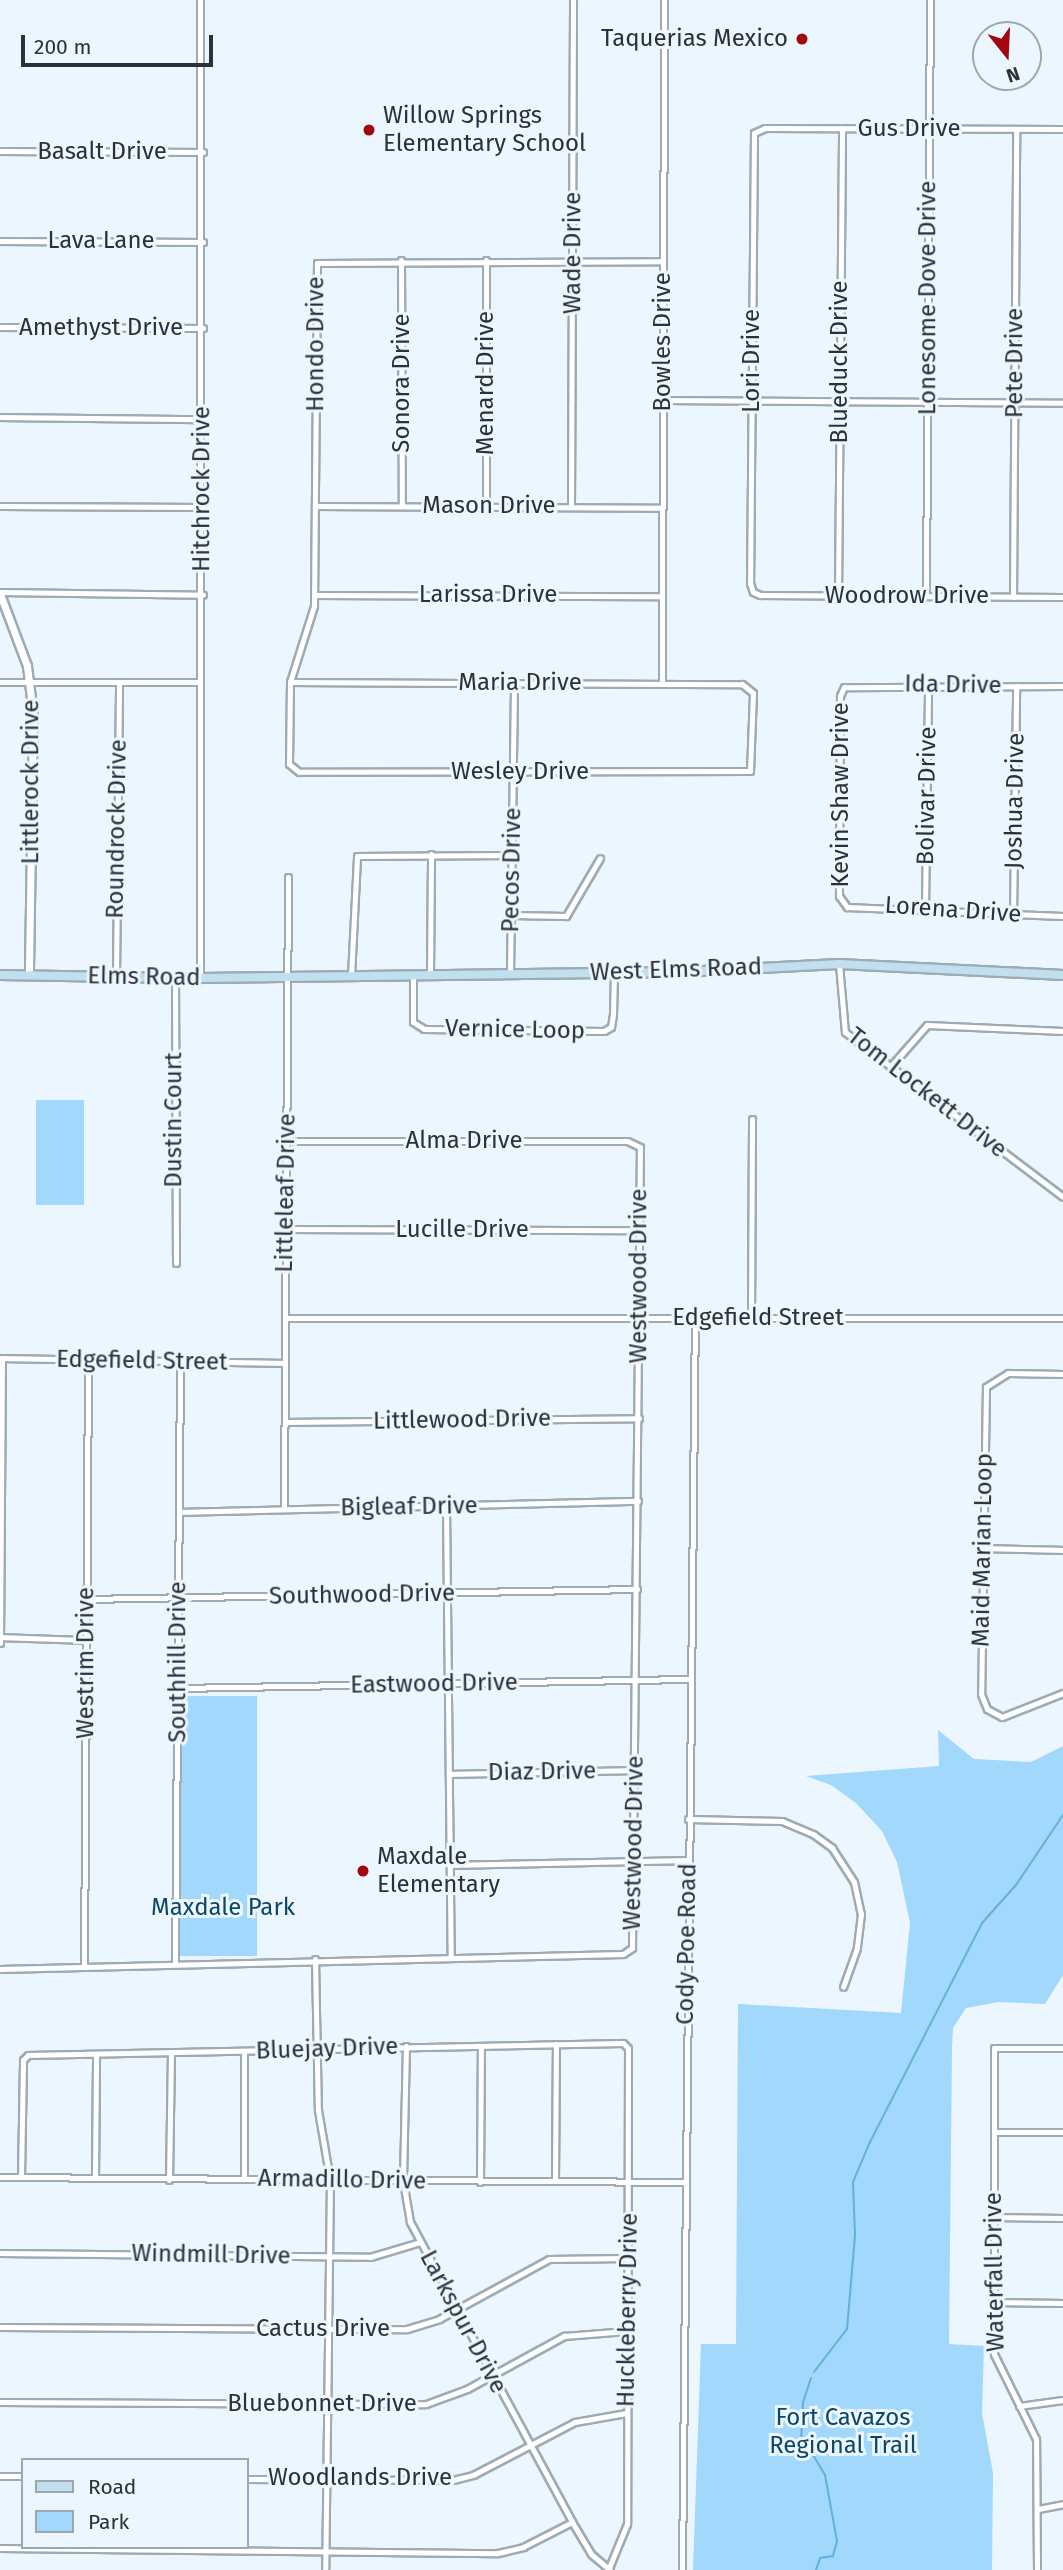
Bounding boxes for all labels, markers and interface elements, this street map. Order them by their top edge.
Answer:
scale bar [24,21,217,65]
north arrow [972,21,1042,91]
place label: Taquerias Mexico [601,25,788,53]
marker: Taquerias Mexico [794,31,810,47]
text: 200 m [34,34,91,60]
text: N [1003,62,1023,87]
place label: Willow Springs Elementary School [383,102,586,158]
street label: Gus Drive [858,115,960,143]
marker: Willow Springs Elementary School [361,122,377,138]
street label: Basalt Drive [37,138,167,166]
street label: Lonesome Dove Drive [914,181,942,415]
street label: Wade Drive [559,192,587,314]
street label: Lava Lane [47,227,155,255]
street label: Bowles Drive [649,272,677,412]
street label: Hondo Drive [302,276,330,412]
street label: Blueduck Drive [826,280,854,444]
street label: Pete Drive [1001,308,1029,418]
street label: Lori Drive [738,309,766,413]
street label: Menard Drive [472,311,500,455]
street label: Sonora Drive [388,313,416,453]
street label: Amethyst Drive [19,314,183,342]
street label: Hitchrock Drive [188,406,216,572]
street label: Mason Drive [422,492,556,520]
street label: Larissa Drive [419,581,557,609]
street label: Woodrow Drive [825,582,989,610]
street label: Maria Drive [458,669,582,697]
street label: Ida Drive [904,670,1002,700]
street label: Littlerock Drive [17,700,45,864]
street label: Kevin Shaw Drive [827,702,855,888]
street label: Bolivar Drive [911,726,943,866]
street label: Joshua Drive [999,733,1031,869]
street label: Roundrock Drive [101,739,133,919]
street label: Wesley Drive [451,758,589,786]
street label: Pecos Drive [497,807,527,933]
street label: Lorena Drive [884,891,1022,929]
street label: West Elms Road [590,953,762,987]
street label: Elms Road [87,962,201,992]
street label: Vernice Loop [445,1014,585,1046]
street label: Tom Lockett Drive [842,1022,1012,1164]
street label: Dustin Court [160,1052,188,1188]
street label: Littleleaf Drive [270,1113,302,1273]
street label: Alma Drive [405,1127,523,1155]
street label: Westwood Drive [625,1189,653,1363]
street label: Lucille Drive [395,1216,529,1244]
street label: Edgefield Street [672,1304,844,1332]
street label: Edgefield Street [56,1345,228,1377]
street label: Littlewood Drive [373,1404,551,1436]
street label: Maid Marian Loop [967,1453,999,1647]
street label: Bigleaf Drive [340,1491,478,1523]
street label: Southwood Drive [269,1579,455,1611]
street label: Southhill Drive [164,1581,192,1743]
street label: Westrim Drive [72,1587,100,1739]
street label: Eastwood Drive [350,1668,518,1700]
street label: Westwood Drive [618,1755,650,1931]
street label: Diaz Drive [488,1757,596,1787]
place label: Maxdale Elementary [377,1843,500,1899]
marker: Maxdale Elementary [355,1863,371,1879]
street label: Cody Poe Road [671,1863,703,2025]
park label: Maxdale Park [151,1894,295,1922]
street label: Bluejay Drive [255,2032,399,2066]
street label: Armadillo Drive [258,2164,426,2196]
street label: Waterfall Drive [979,2192,1011,2352]
street label: Huckleberry Drive [612,2213,644,2407]
street label: Windmill Drive [131,2239,291,2271]
street label: Larkspur Drive [413,2246,513,2398]
street label: Cactus Drive [256,2315,390,2343]
street label: Bluebonnet Drive [227,2390,417,2418]
park label: Fort Cavazos Regional Trail [769,2404,917,2460]
legend [21,2458,248,2549]
street label: Woodlands Drive [268,2464,452,2492]
text: Road [88,2474,136,2500]
text: Park [88,2509,129,2535]

